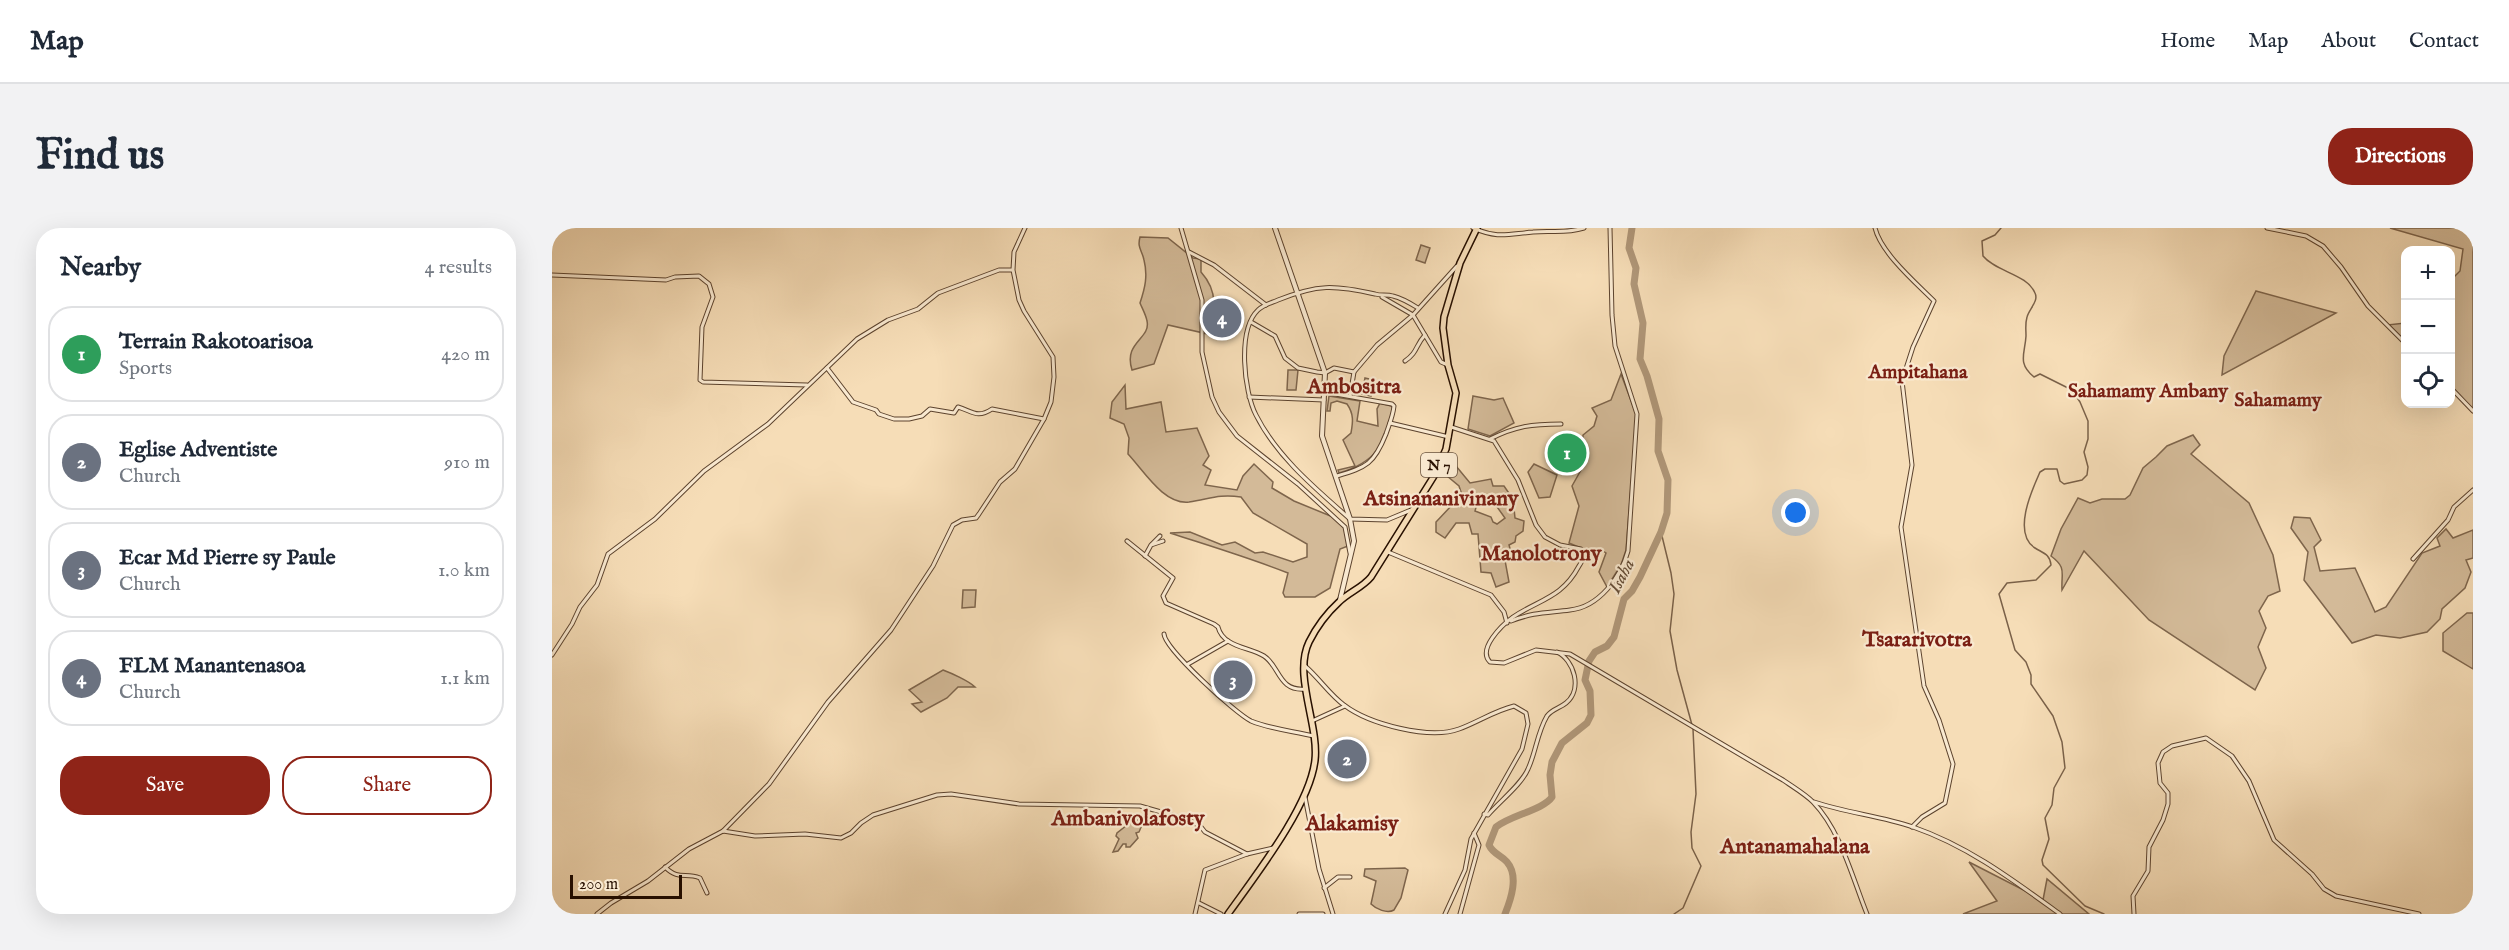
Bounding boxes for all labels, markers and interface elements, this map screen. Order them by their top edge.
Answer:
text: Map [30,24,84,59]
text: Home [2160,28,2215,55]
text: Map [2248,28,2288,55]
text: About [2321,28,2376,55]
text: Contact [2409,28,2479,55]
button: Directions [2328,128,2473,185]
text: Find us [36,130,164,183]
map controls [2401,246,2455,408]
button: + [2401,246,2455,300]
text: Nearby [60,251,141,284]
text: 4 results [425,255,492,280]
pin: 4 [1202,296,1242,340]
button: − [2401,300,2455,354]
text: Terrain Rakotoarisoa [119,328,313,356]
text: 1 [78,342,85,367]
text: 420 m [441,342,490,367]
button: locate [2401,354,2455,408]
text: Sports [119,356,172,381]
district label: Ampitahana [1867,360,1968,385]
district label: Ambositra [1306,373,1402,401]
district label: Sahamamy Ambany [2068,379,2229,404]
district label: Sahamamy [2234,388,2323,413]
pin: 1 [1548,430,1586,476]
text: Eglise Adventiste [119,436,277,464]
text: 2 [77,450,86,475]
text: 910 m [444,450,490,475]
road number: N 7 [1421,453,1457,477]
text: Church [119,464,181,489]
district label: Atsinananivinany [1362,485,1520,513]
your location [1781,498,1810,527]
district label: Manolotrony [1480,540,1603,568]
text: Ecar Md Pierre sy Paule [119,544,336,572]
water label: Isaha [1603,556,1641,599]
text: 3 [78,558,85,583]
text: 1.0 km [438,558,490,583]
text: Church [119,572,181,597]
district label: Tsararivotra [1861,626,1972,654]
text: FLM Manantenasoa [119,652,305,680]
pin: 3 [1214,658,1252,702]
text: 4 [77,666,86,691]
text: 1.1 km [440,666,490,691]
text: Church [119,680,181,705]
pin: 2 [1328,736,1366,782]
button: Save [60,756,270,815]
button: Share [282,756,492,815]
district label: Ambanivolafosty [1050,805,1206,833]
district label: Alakamisy [1304,810,1400,838]
district label: Antanamahalana [1719,833,1870,861]
scale bar [570,872,682,900]
text: 200 m [579,875,618,895]

